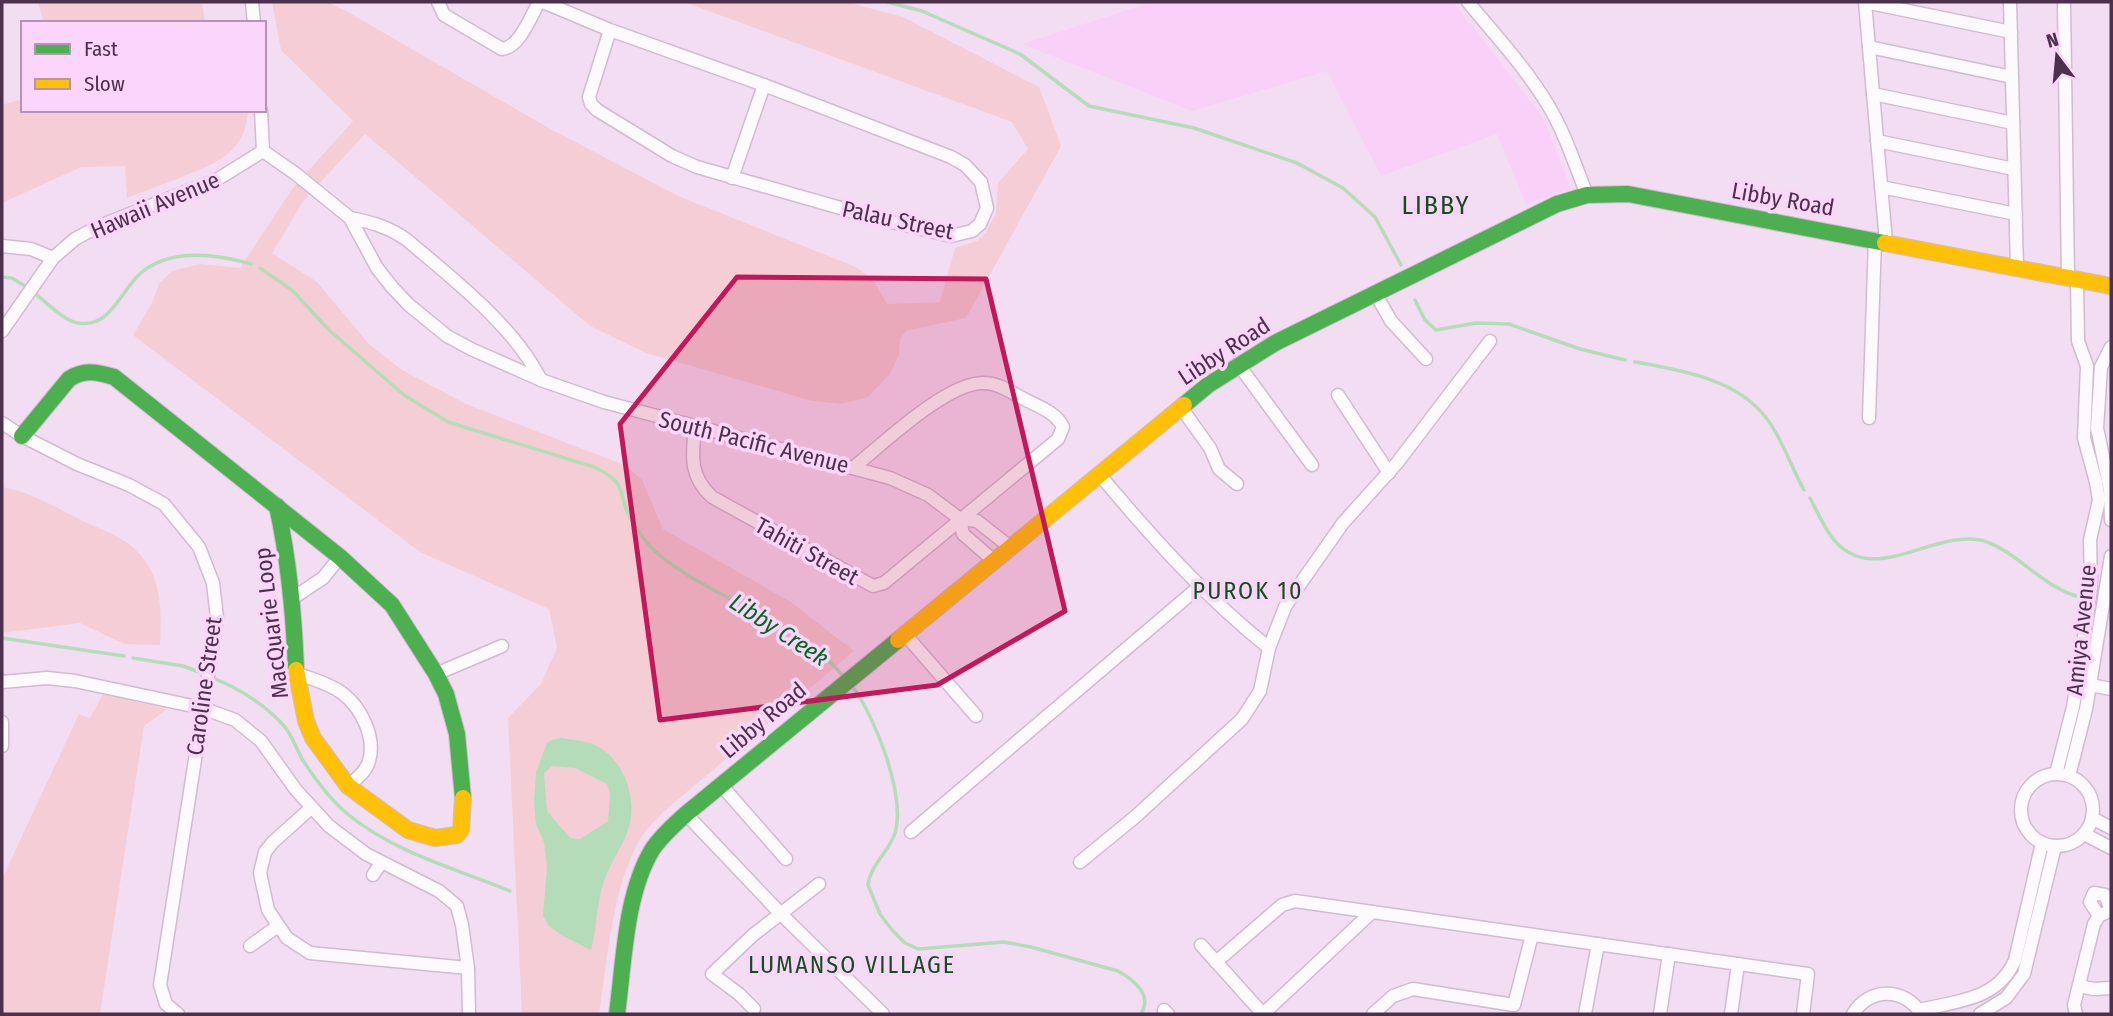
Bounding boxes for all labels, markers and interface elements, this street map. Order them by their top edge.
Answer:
legend [21,21,266,112]
north arrow [2022,21,2092,91]
text: N [2044,28,2061,53]
text: Fast [84,36,118,62]
text: Slow [84,71,125,97]
street label: Hawaii Avenue [86,165,224,245]
street label: Libby Road [1729,176,1837,222]
district label: LIBBY [1401,190,1471,221]
street label: Palau Street [840,195,957,246]
street label: Libby Road [1173,311,1275,391]
street label: South Pacific Avenue [656,405,852,479]
street label: Tahiti Street [750,511,864,591]
street label: MacQuarie Loop [248,546,294,700]
street label: Amiya Avenue [2060,563,2102,697]
district label: PUROK 10 [1193,577,1303,605]
water label: Libby Creek [724,588,834,672]
street label: Caroline Street [180,615,228,757]
street label: Libby Road [714,676,812,764]
district label: LUMANSO VILLAGE [748,951,956,979]

